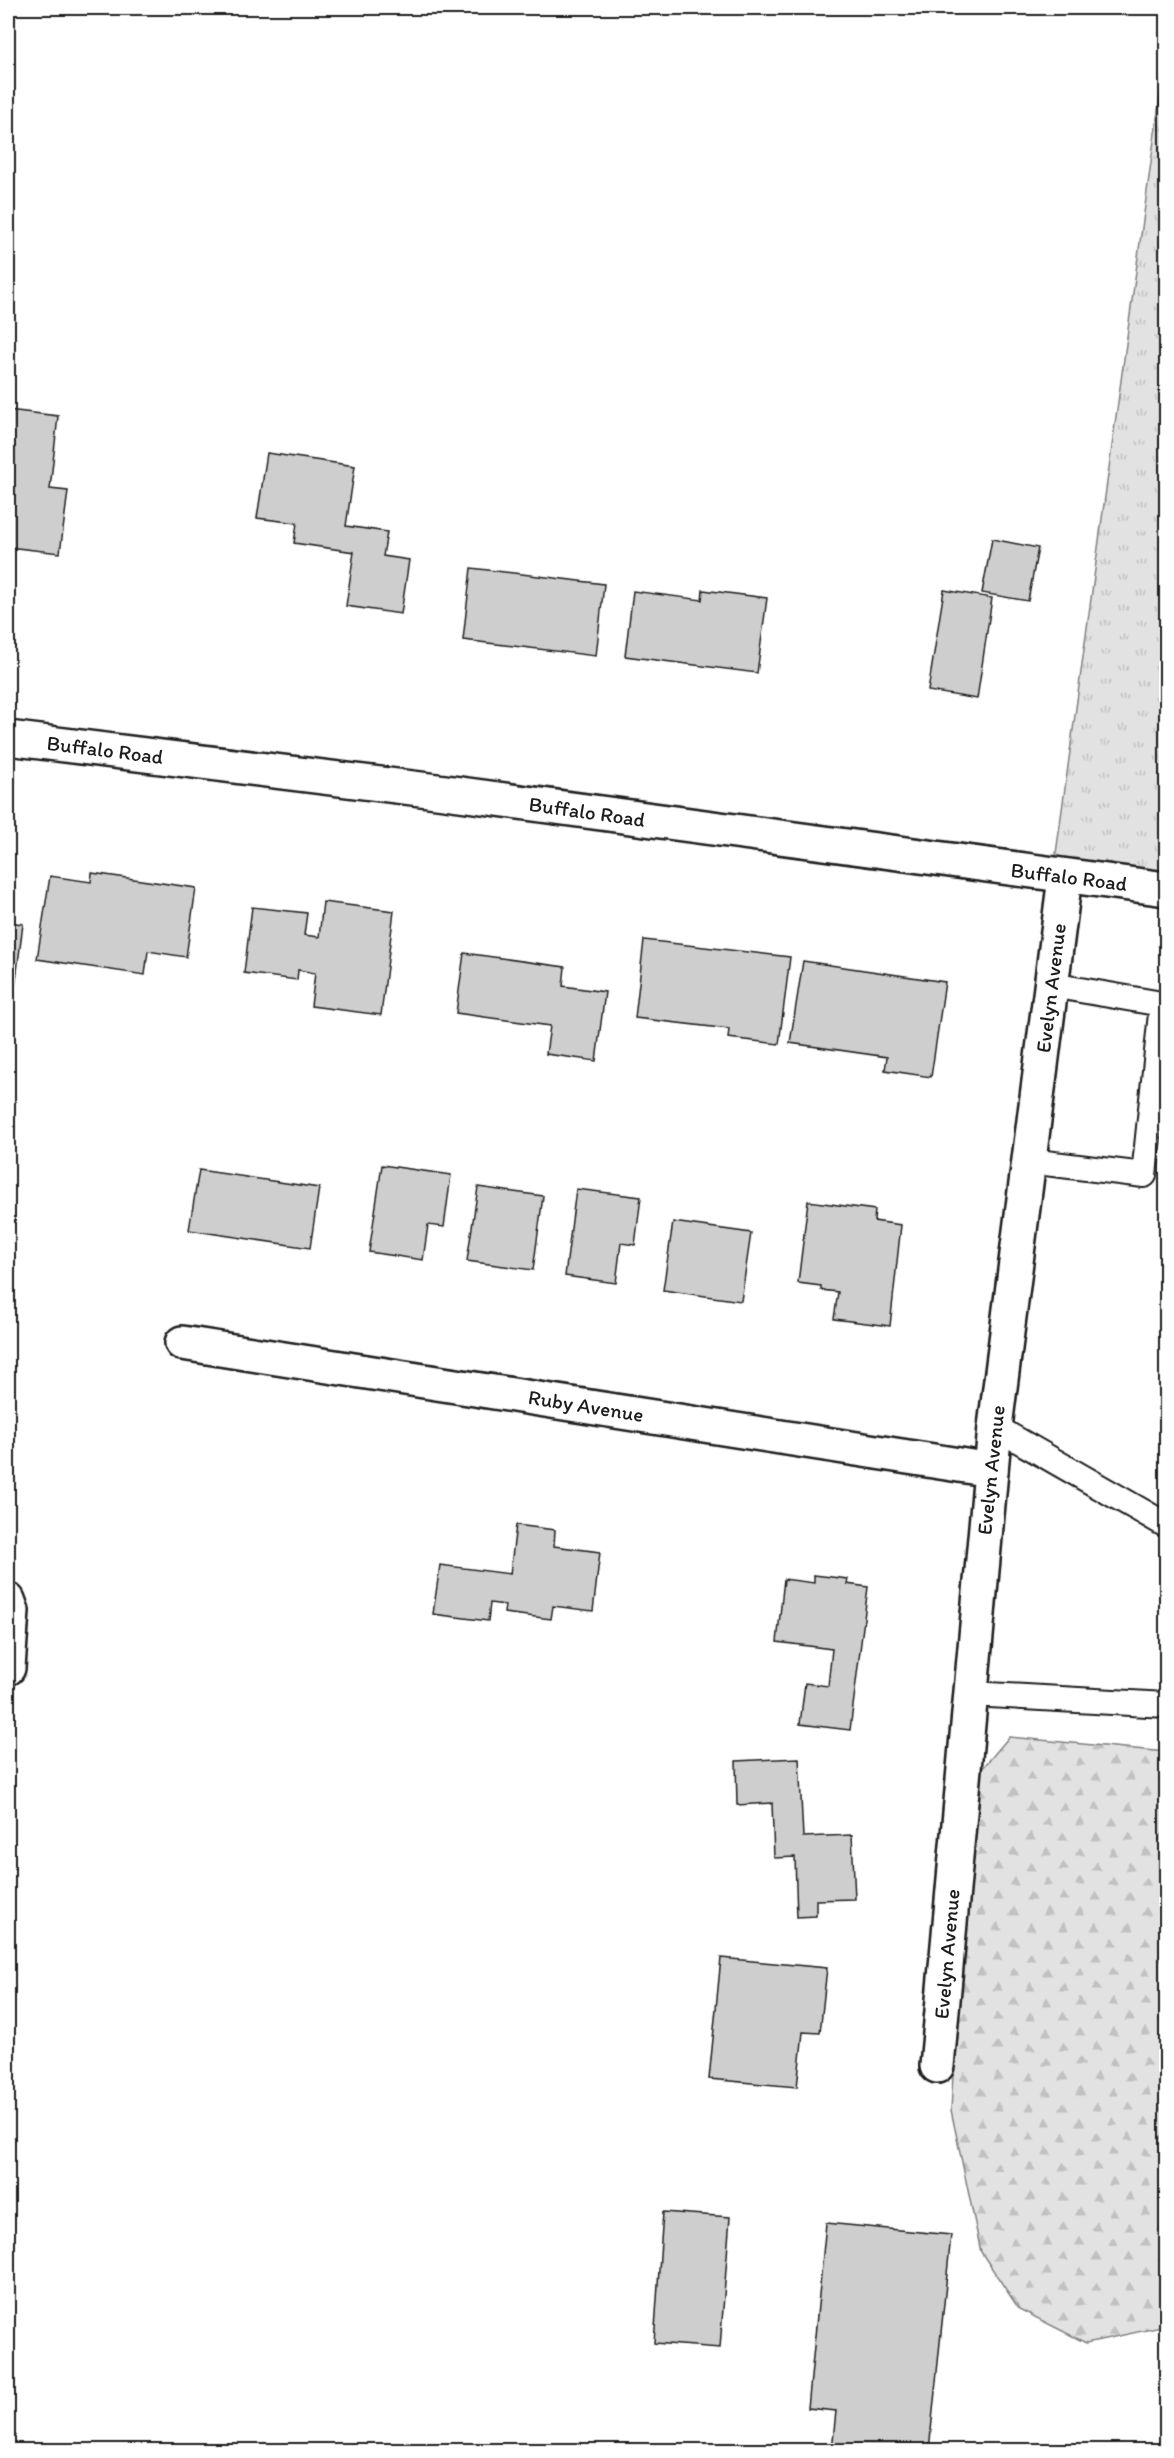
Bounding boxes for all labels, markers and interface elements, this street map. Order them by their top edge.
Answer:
street label: Buffalo Road [45,730,165,769]
street label: Buffalo Road [527,791,647,832]
street label: Buffalo Road [1009,857,1129,896]
street label: Evelyn Avenue [1030,922,1071,1054]
street label: Ruby Avenue [527,1384,646,1427]
street label: Evelyn Avenue [971,1404,1010,1536]
street label: Evelyn Avenue [928,1888,965,2020]

